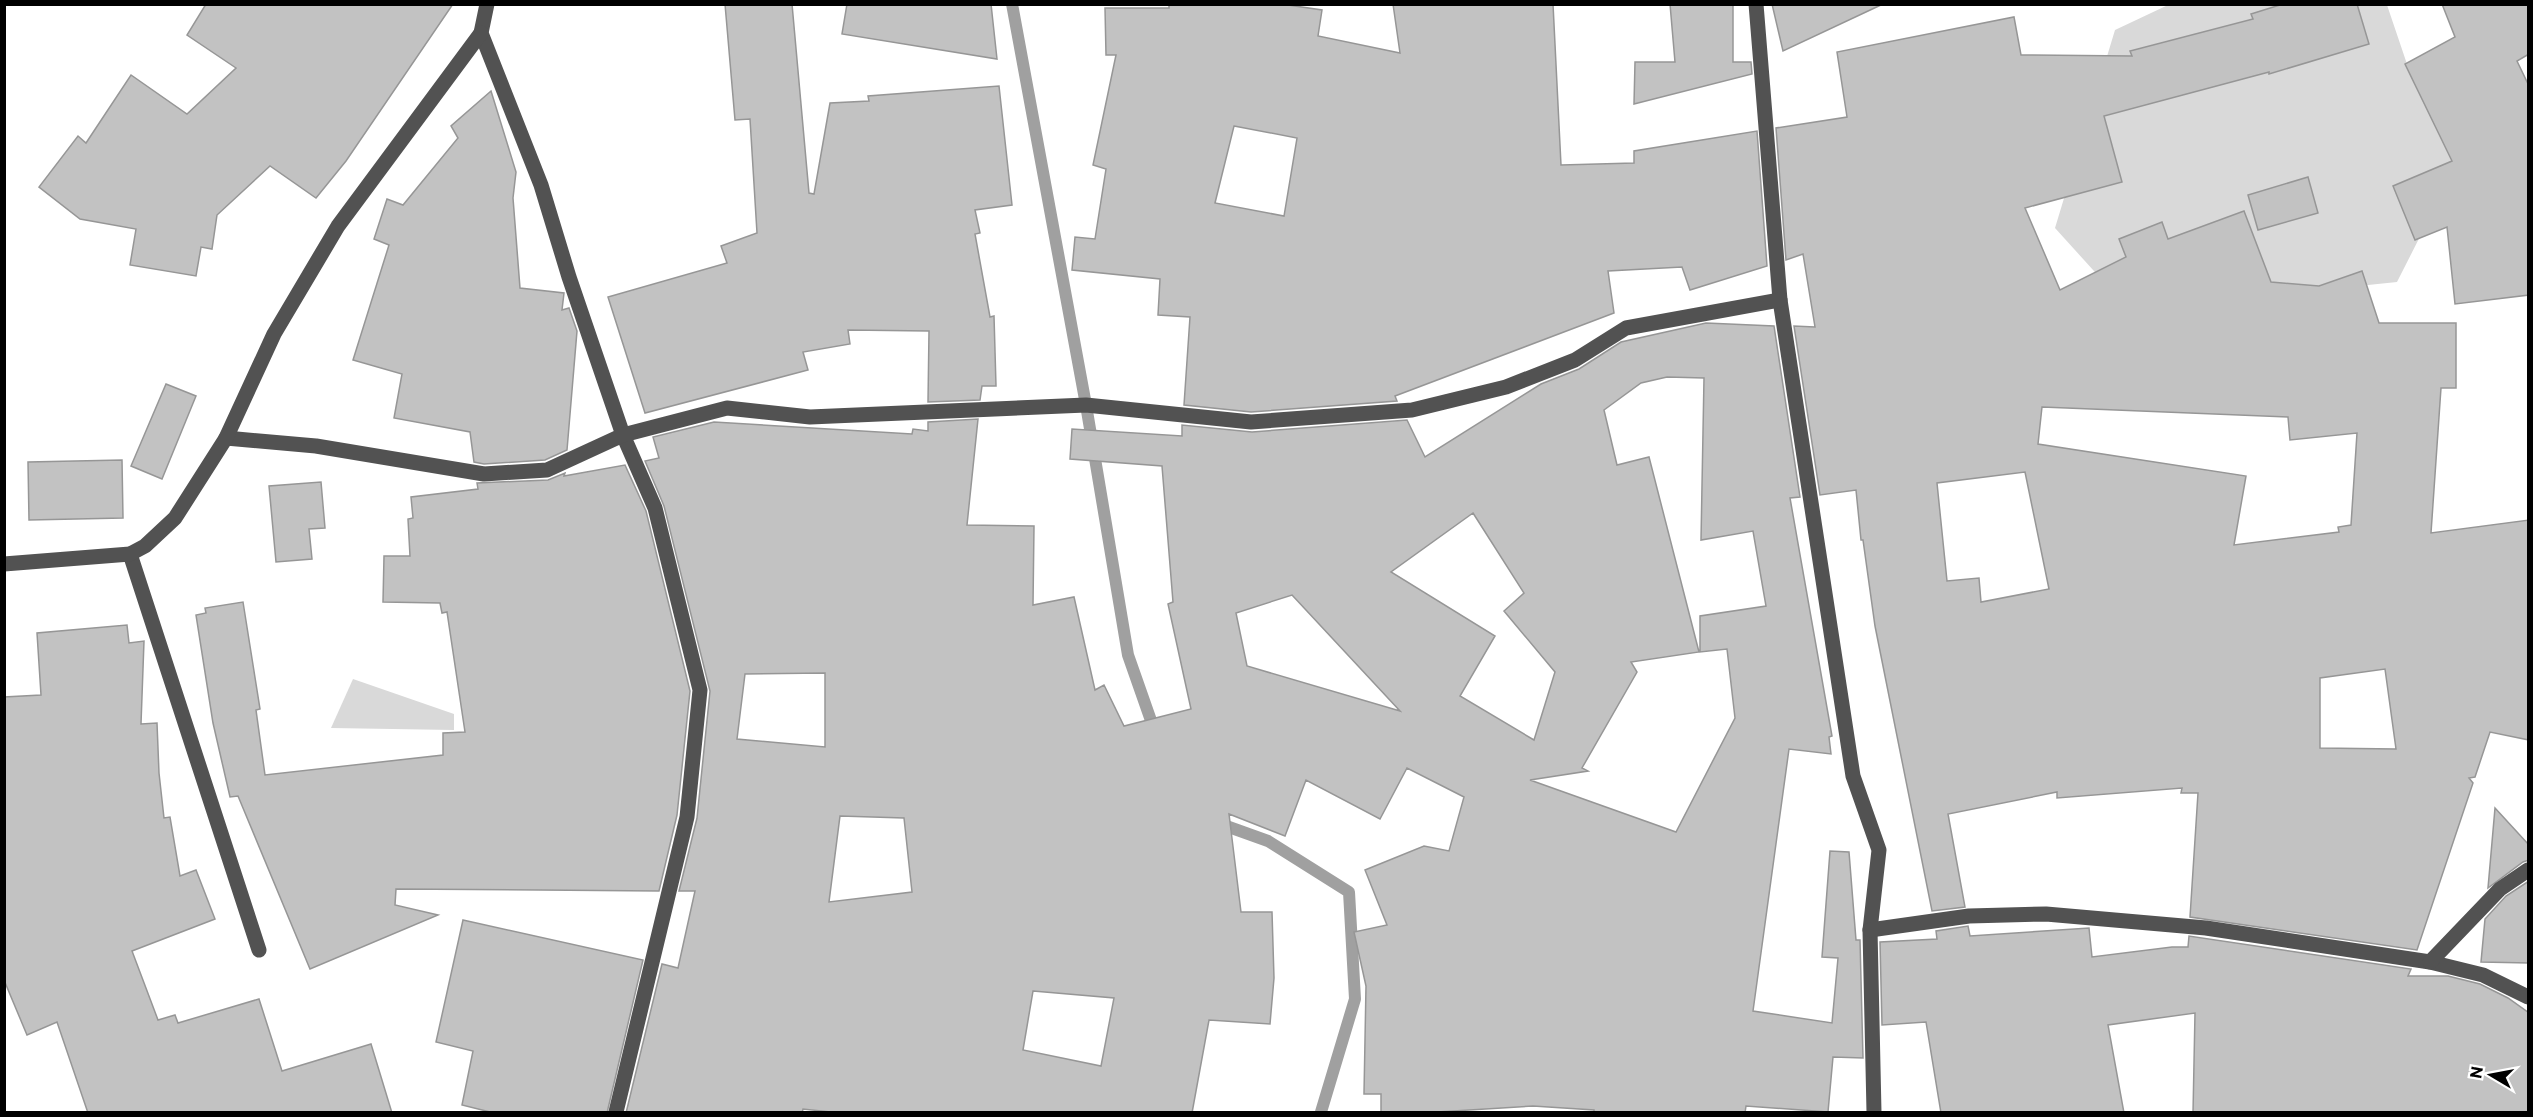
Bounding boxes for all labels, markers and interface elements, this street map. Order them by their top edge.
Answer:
north arrow [2461,1045,2521,1105]
text: N [2465,1065,2486,1080]

